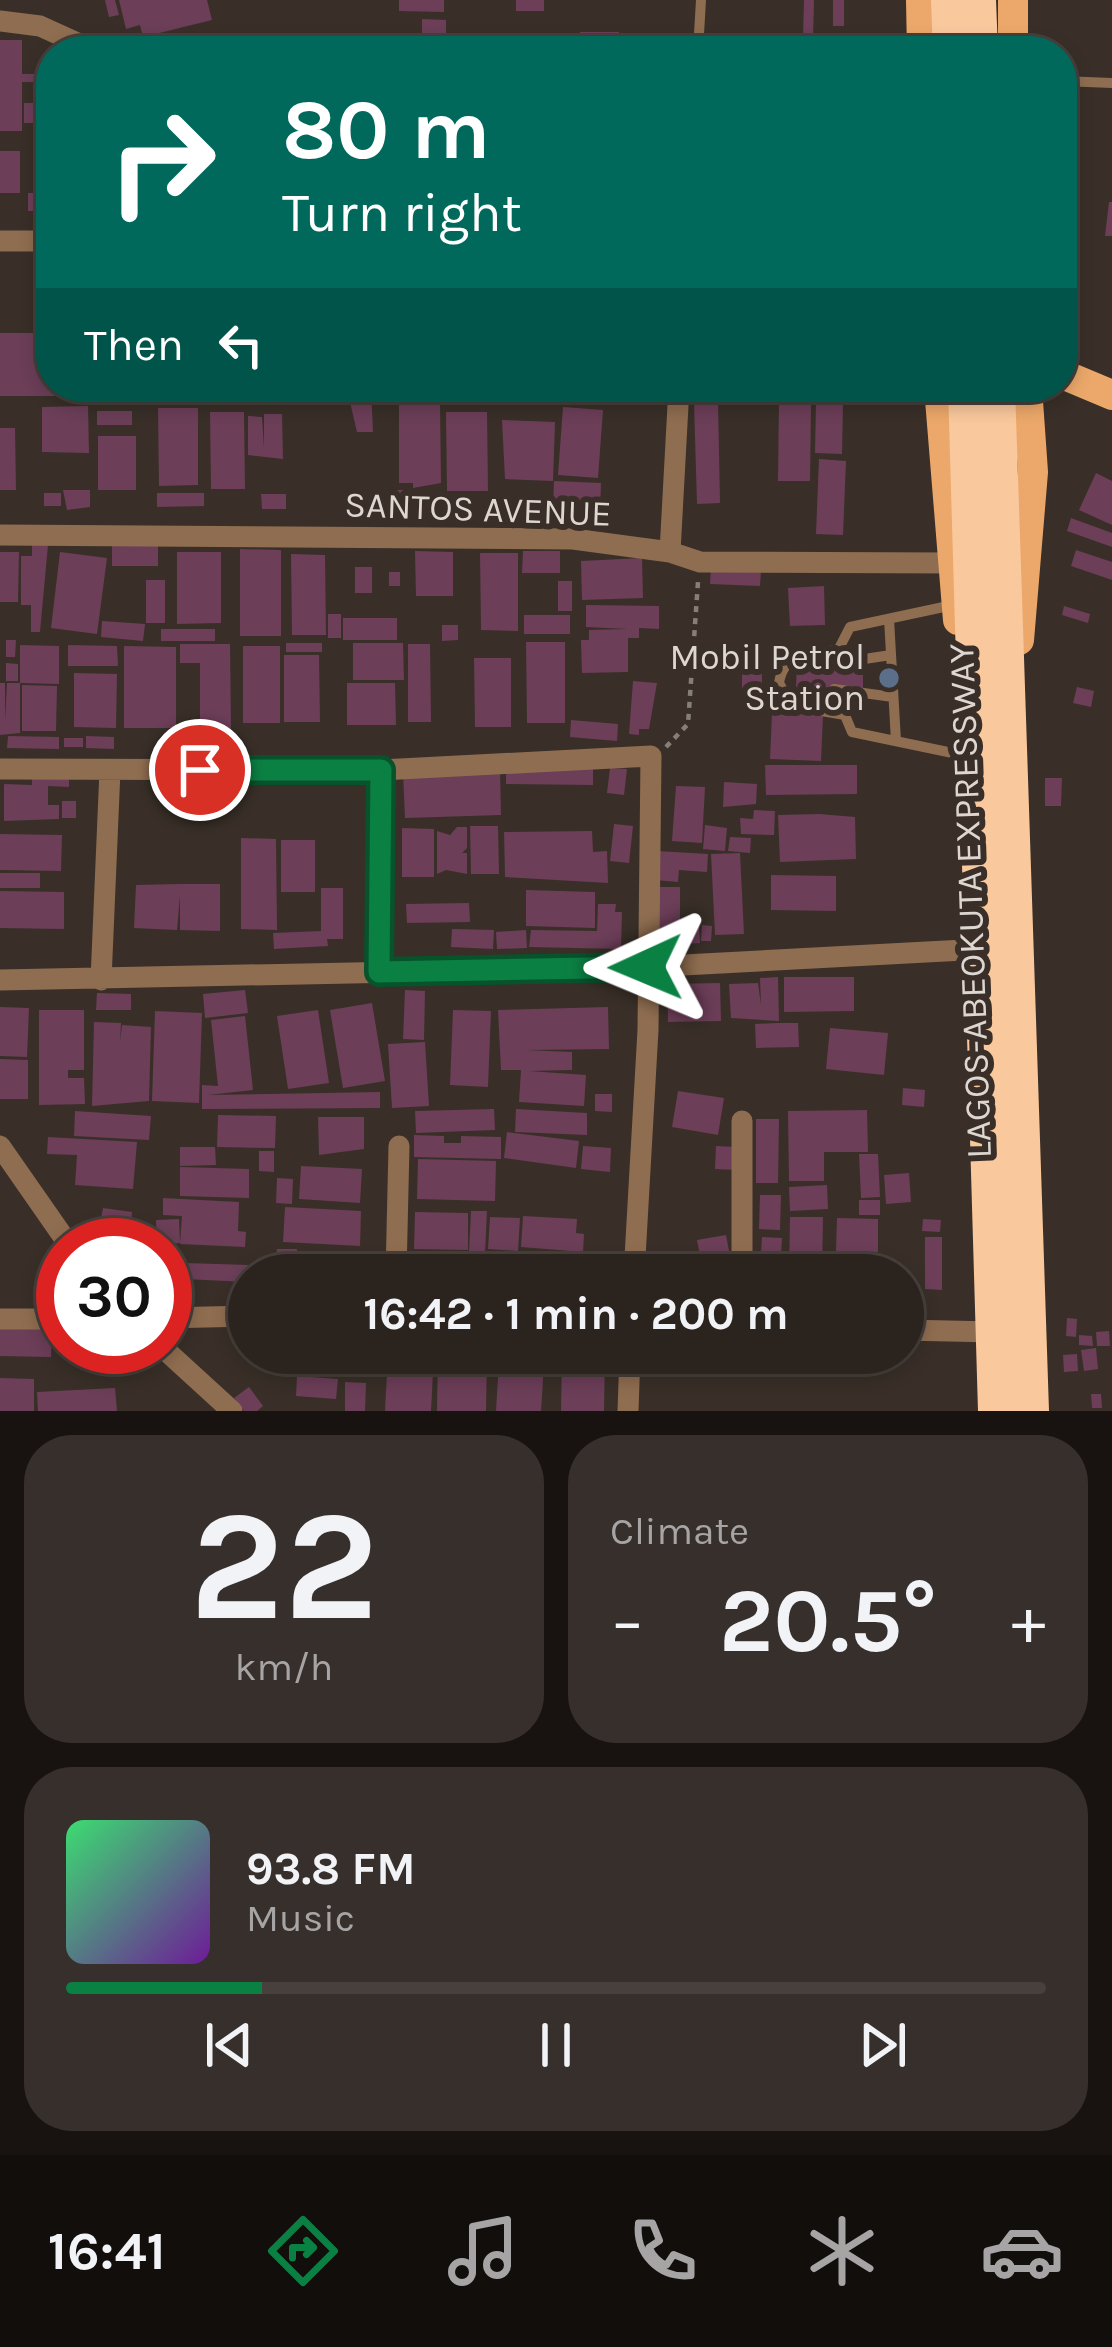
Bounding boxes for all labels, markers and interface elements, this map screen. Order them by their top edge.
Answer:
text: 80 m [282,81,490,179]
icon: right [84,84,240,240]
text: Turn right [282,181,522,245]
icon: left [208,312,274,378]
text: Then [84,319,184,371]
street label: SANTOS AVENUE [344,483,612,535]
place label: Mobil Petrol Station [669,636,865,719]
street label: LAGOS-ABEOKUTA EXPRESSWAY [940,642,1000,1159]
marker: Mobil Petrol Station [876,665,902,691]
pin [149,719,251,821]
icon: arrive [167,737,233,803]
position arrow [583,904,709,1030]
speed limit sign: 30 [36,1218,192,1374]
text: 16:42 · 1 min · 200 m [363,1288,789,1340]
text: 22 [190,1475,378,1657]
text: Climate [610,1508,749,1554]
text: 20.5° [719,1568,937,1674]
text: − [610,1582,645,1660]
text: + [1011,1582,1046,1660]
text: km/h [235,1644,333,1690]
text: 93.8 FM [246,1843,416,1895]
text: Music [246,1895,355,1941]
icon: previous [196,2012,262,2078]
icon: pause [523,2012,589,2078]
icon: next [850,2012,916,2078]
icon: directions [261,2209,345,2293]
icon: music [441,2209,525,2293]
icon: phone [621,2209,705,2293]
icon: climate [800,2209,884,2293]
icon: car [980,2209,1064,2293]
text: 16:41 [48,2219,166,2283]

